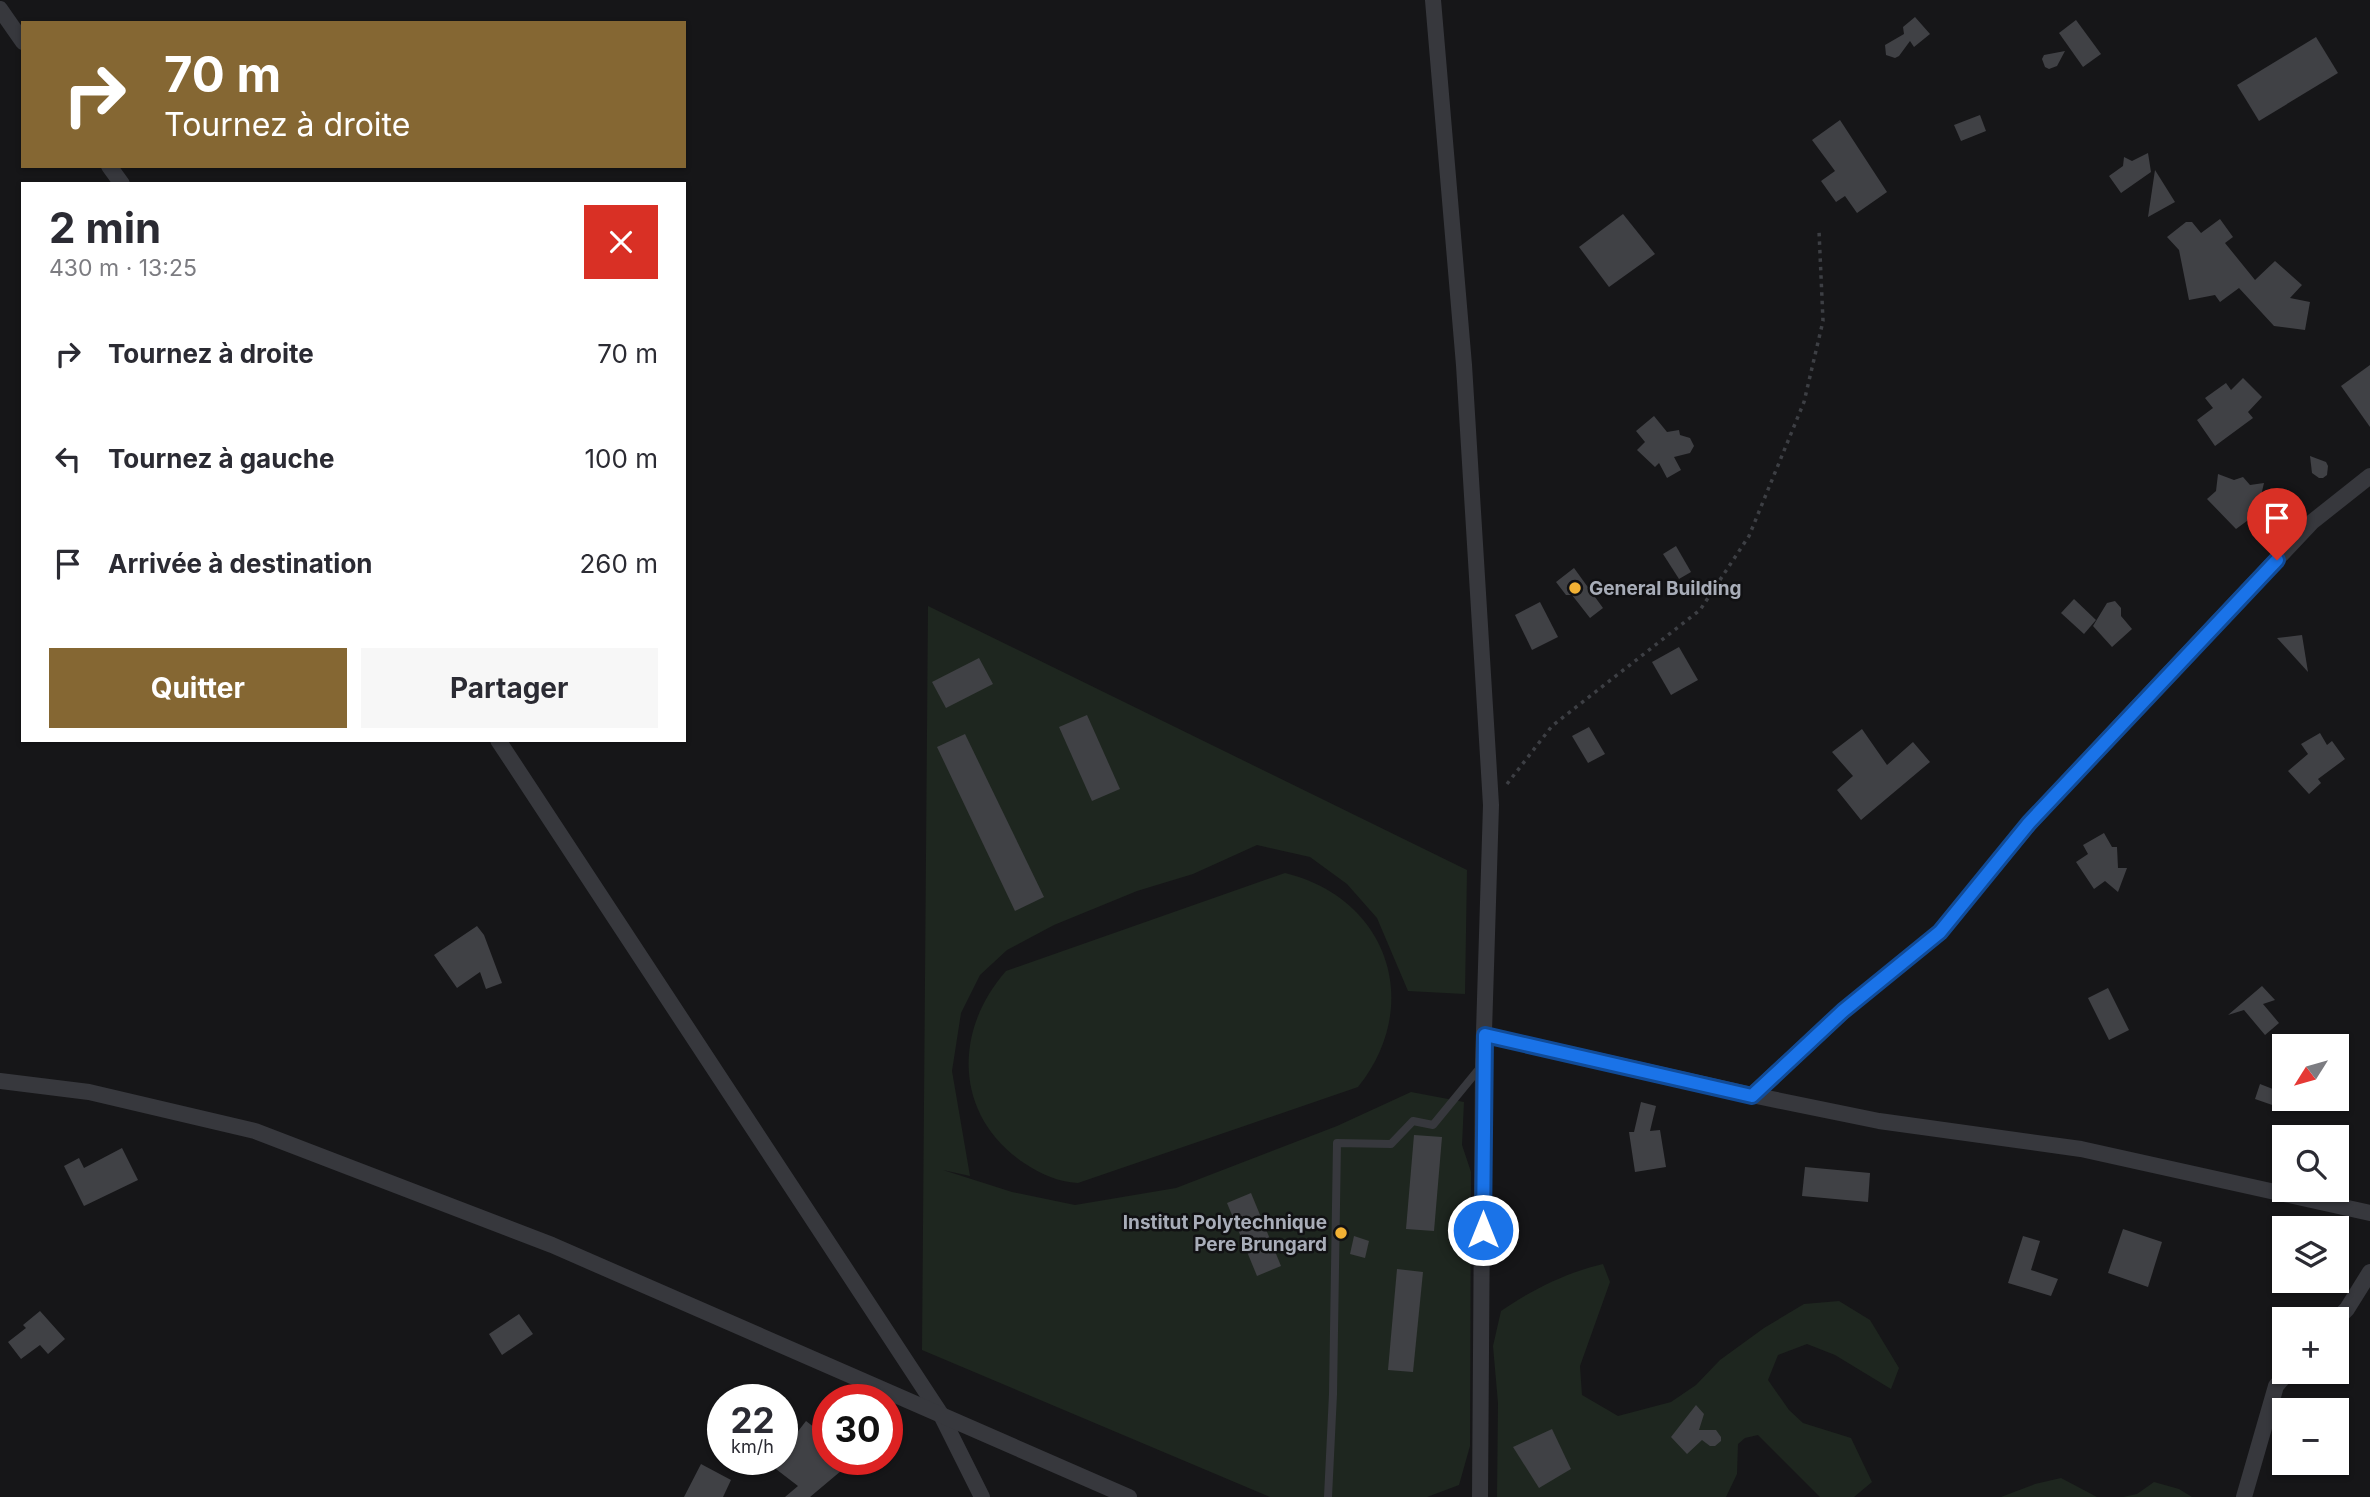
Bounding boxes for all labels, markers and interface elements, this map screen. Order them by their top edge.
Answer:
text: 70 m [164,45,281,104]
icon: right [49,49,140,140]
text: Tournez à droite [164,105,410,144]
text: 2 min [49,202,161,253]
button: close [584,205,658,279]
text: 430 m · 13:25 [49,254,197,282]
icon: right [49,335,87,373]
text: Tournez à droite [108,338,314,369]
text: 70 m [597,338,658,369]
icon: left [49,440,87,478]
text: Tournez à gauche [108,443,334,474]
text: 100 m [585,443,658,474]
pin [2247,488,2307,560]
icon: arrive [2258,499,2296,537]
icon: arrive [49,545,87,583]
text: Arrivée à destination [108,548,373,579]
text: 260 m [580,548,658,579]
place label: General Building [1589,577,1742,600]
marker: General Building [1567,580,1583,596]
button: Quitter [49,648,347,728]
button: Partager [361,648,658,728]
north arrow [2272,1034,2348,1111]
map controls [2272,1034,2349,1475]
button: search [2272,1125,2349,1202]
position arrow [1446,1193,1520,1267]
place label: Institut Polytechnique Pere Brungard [1123,1211,1327,1256]
button: layers [2272,1216,2349,1293]
marker: Institut Polytechnique Pere Brungard [1333,1225,1349,1241]
button: + [2272,1307,2349,1384]
speed limit sign: 30 [812,1384,903,1475]
button: − [2272,1398,2349,1475]
text: 22 [730,1399,775,1441]
text: km/h [731,1436,774,1457]

